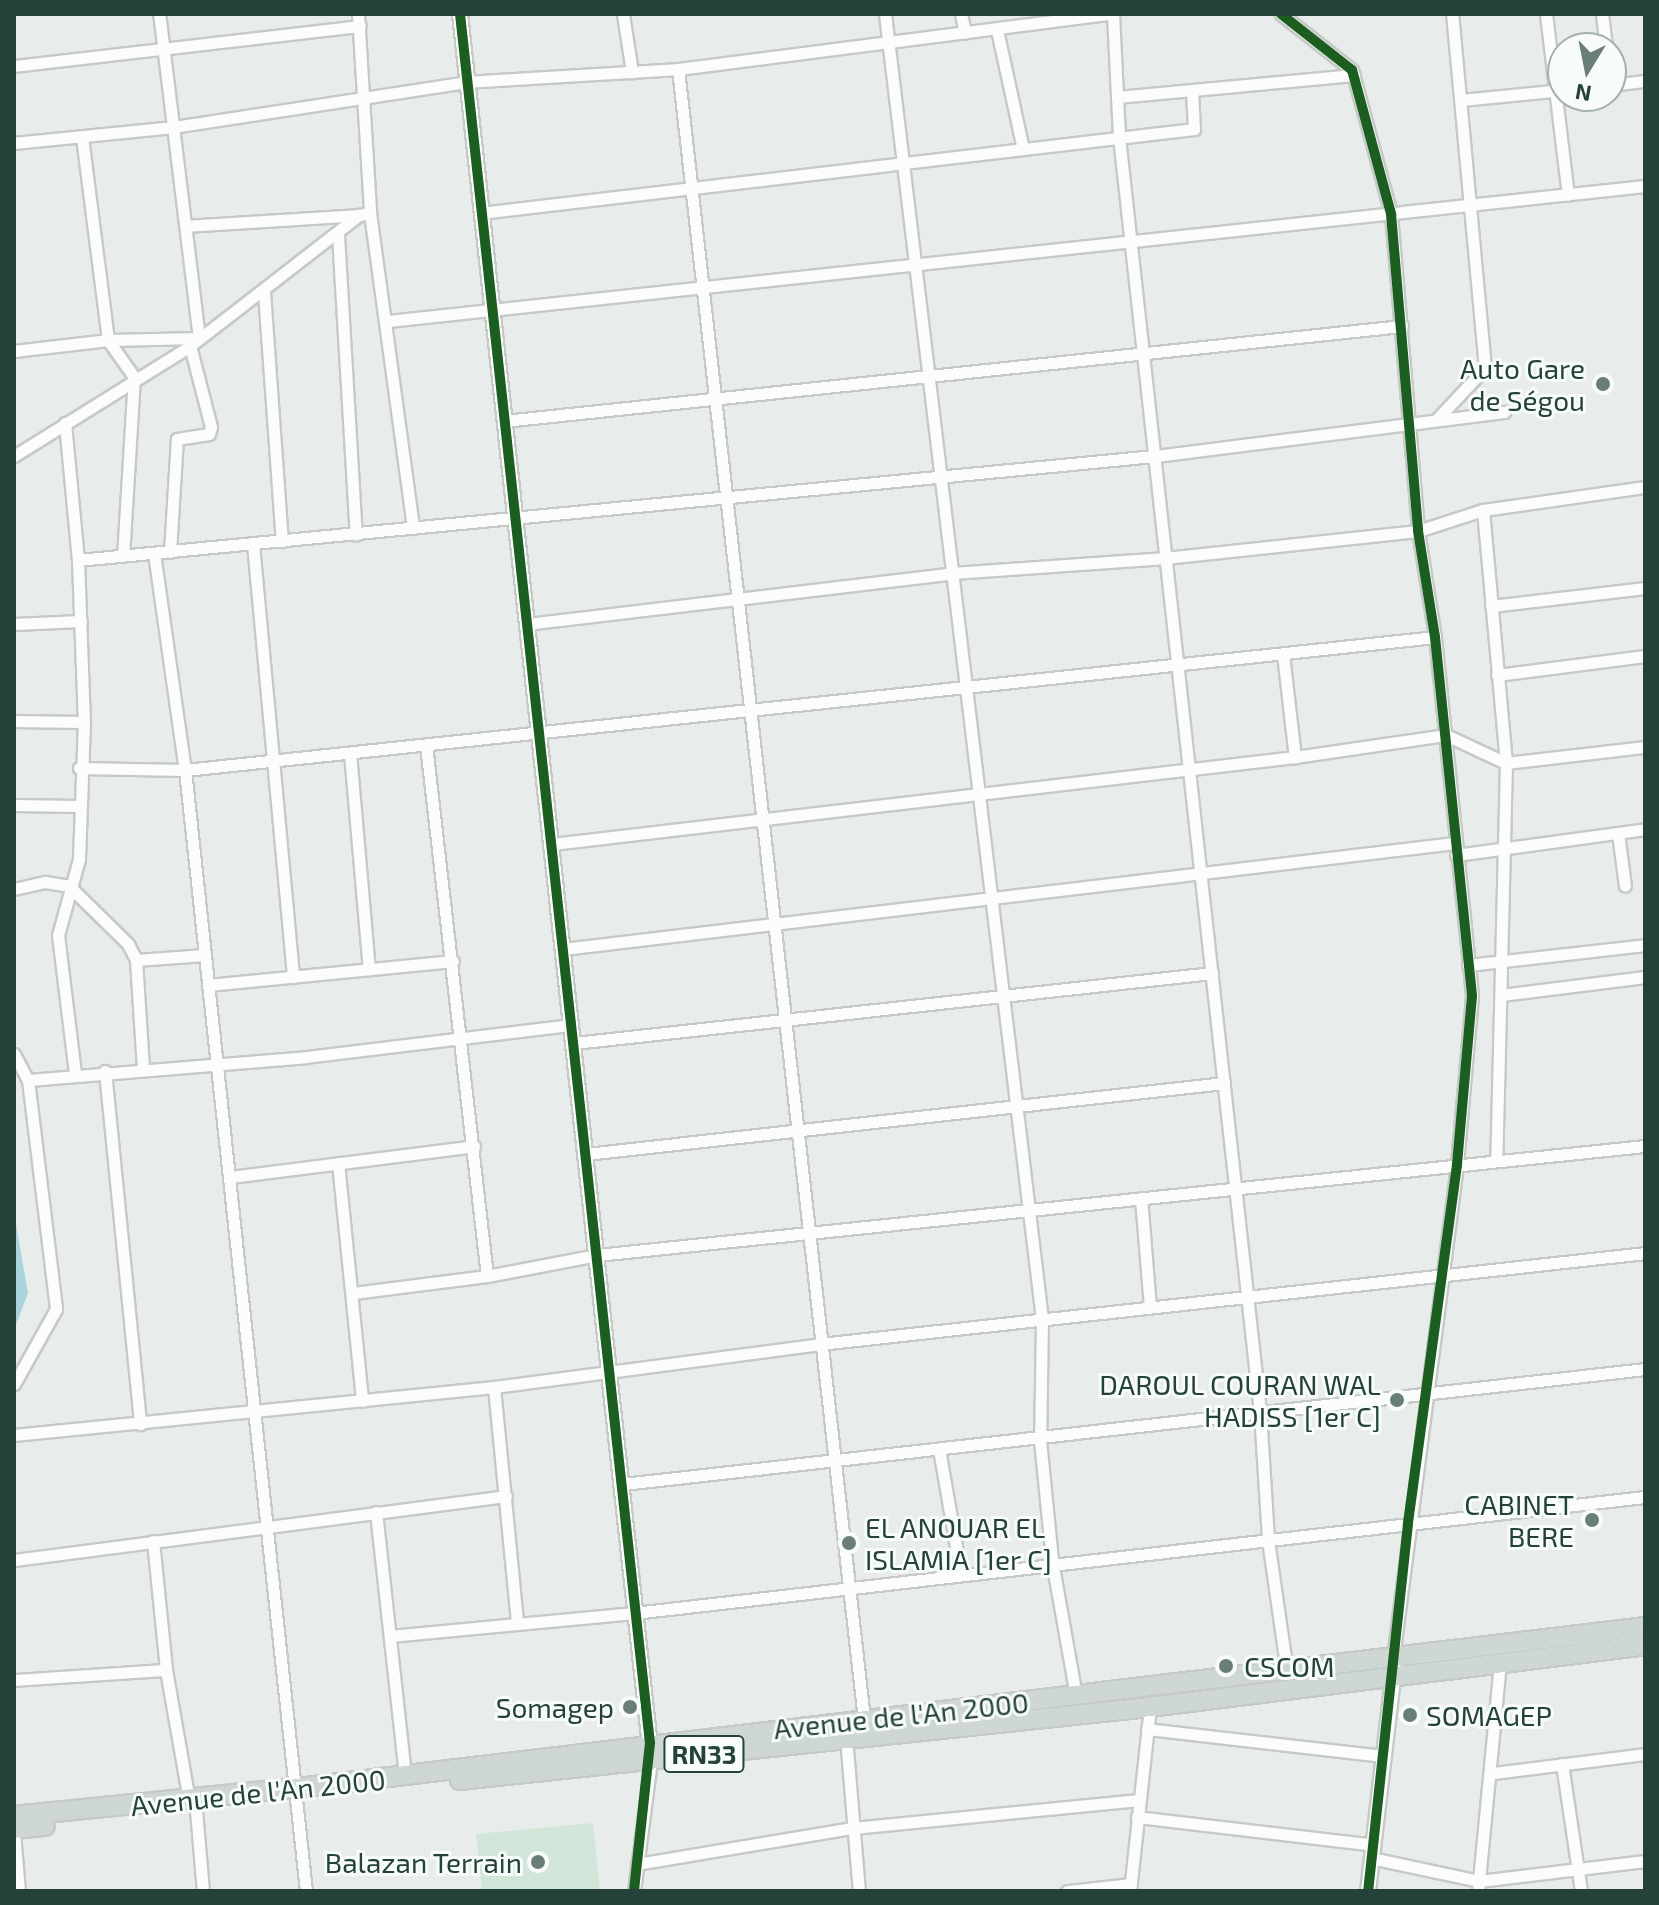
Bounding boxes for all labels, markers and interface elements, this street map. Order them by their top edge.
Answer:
north arrow [1547,32,1627,112]
text: N [1573,79,1593,108]
place label: Auto Gare de Ségou [1460,351,1585,417]
marker: Auto Gare de Ségou [1592,373,1614,395]
place label: DAROUL COURAN WAL HADISS [1er C] [1098,1367,1381,1433]
marker: DAROUL COURAN WAL HADISS [1er C] [1388,1391,1406,1409]
place label: CABINET BERE [1464,1487,1574,1553]
marker: CABINET BERE [1581,1509,1603,1531]
place label: EL ANOUAR EL ISLAMIA [1er C] [865,1510,1053,1576]
marker: EL ANOUAR EL ISLAMIA [1er C] [840,1534,858,1552]
place label: CSCOM [1244,1649,1335,1683]
marker: CSCOM [1215,1655,1237,1677]
street label: Avenue de l'An 2000 [772,1685,1030,1745]
place label: Somagep [496,1690,614,1724]
marker: Somagep [621,1698,639,1716]
place label: SOMAGEP [1426,1698,1552,1732]
marker: SOMAGEP [1401,1706,1419,1724]
road number: RN33 [662,1732,746,1776]
street label: Avenue de l'An 2000 [129,1762,387,1822]
place label: Balazan Terrain [324,1845,522,1879]
marker: Balazan Terrain [529,1853,547,1871]

